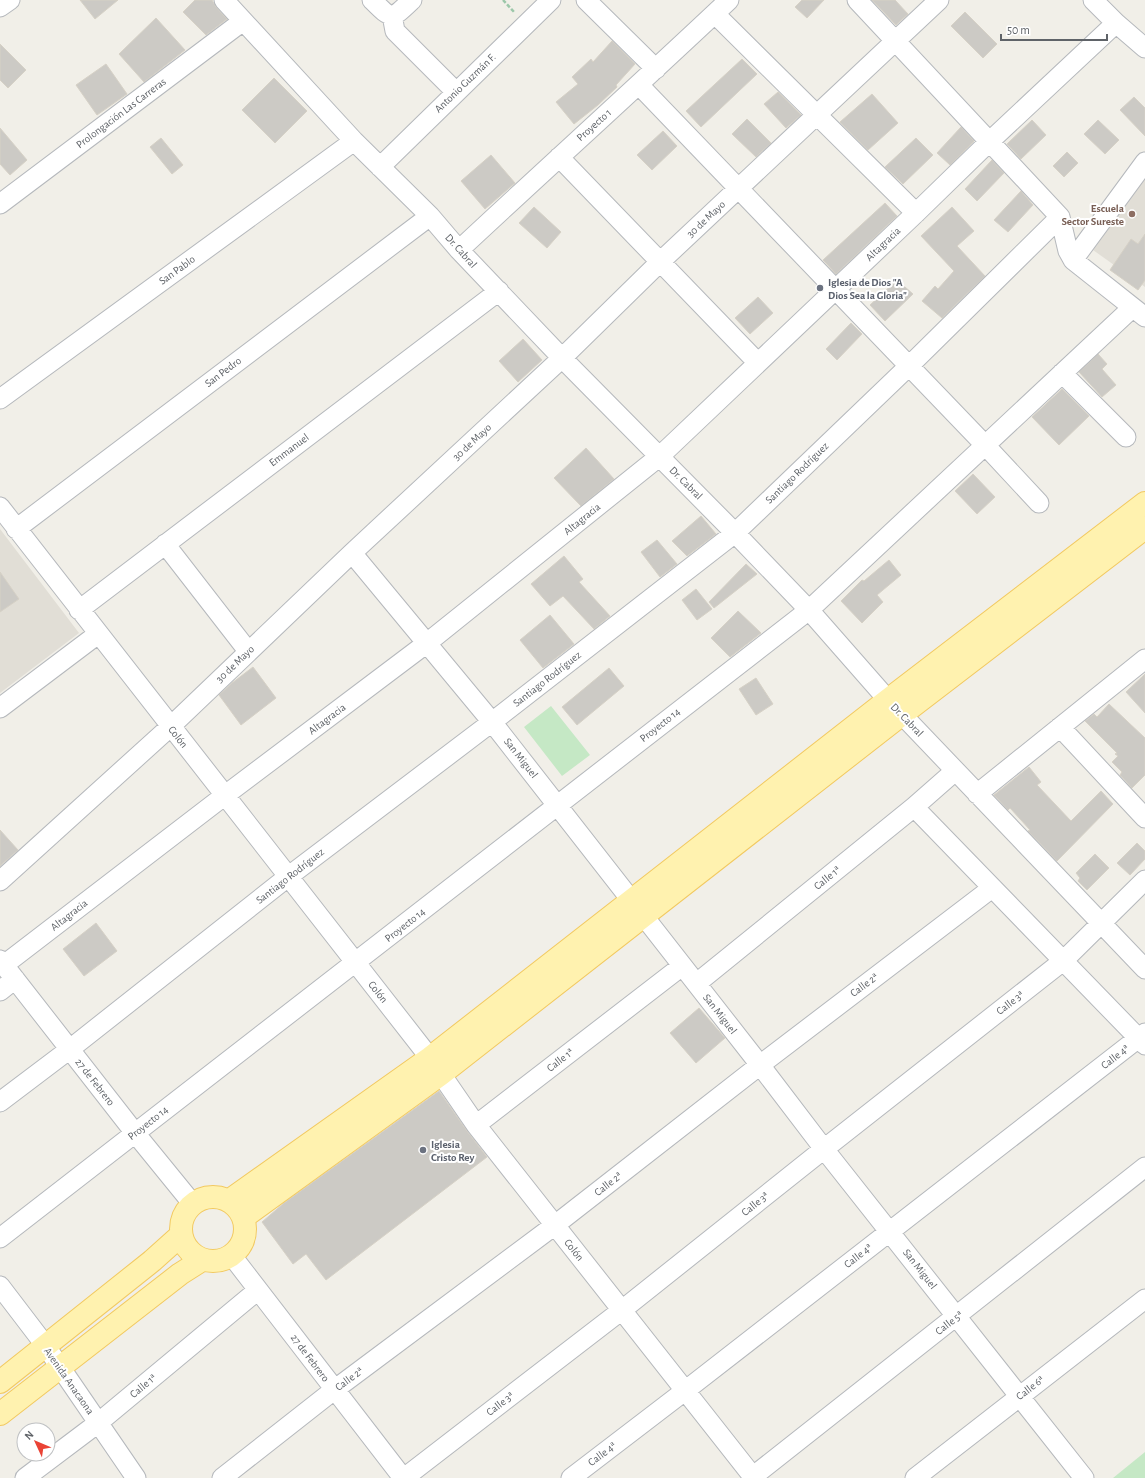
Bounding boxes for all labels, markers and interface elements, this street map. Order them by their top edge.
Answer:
scale bar [1001,16,1107,42]
text: 50 m [1007,24,1030,36]
street label: Antonio Guzmán F. [432,51,498,115]
street label: Prolongación Las Carreras [74,76,168,150]
street label: Proyecto 1 [575,107,613,143]
street label: 30 de Mayo [685,199,727,239]
place label: Escuela Sector Sureste [1062,203,1125,227]
marker: Escuela Sector Sureste [1127,209,1137,219]
street label: Altagracia [864,225,902,263]
street label: Dr. Cabral [443,232,479,270]
street label: San Pablo [157,253,197,287]
place label: Iglesia de Dios "A Dios Sea la Gloria" [828,277,907,301]
marker: Iglesia de Dios "A Dios Sea la Gloria" [815,283,825,293]
street label: San Pedro [203,355,243,389]
street label: 30 de Mayo [451,422,493,462]
street label: Emmanuel [267,432,311,468]
street label: Santiago Rodríguez [763,440,831,506]
street label: Dr. Cabral [667,464,705,502]
street label: Altagracia [562,501,602,537]
street label: 30 de Mayo [214,643,256,685]
street label: Santiago Rodríguez [511,649,583,709]
street label: Dr. Cabral [889,701,925,739]
street label: Altagracia [306,702,348,736]
street label: Proyecto 14 [638,706,682,744]
street label: Colón [166,724,190,750]
street label: San Miguel [502,736,540,780]
street label: Santiago Rodríguez [254,846,326,906]
street label: Calle 1ª [812,864,843,892]
street label: Altagracia [48,897,90,933]
street label: Proyecto 14 [383,906,427,944]
street label: Calle 2ª [848,971,880,999]
street label: Colón [366,979,390,1005]
street label: Calle 3ª [994,989,1026,1017]
street label: San Miguel [701,992,739,1036]
street label: Calle 4ª [1099,1043,1131,1071]
street label: Calle 1ª [545,1046,576,1074]
street label: 27 de Febrero [73,1056,117,1108]
street label: Proyecto 14 [126,1104,170,1142]
place label: Iglesia Cristo Rey [431,1139,474,1163]
marker: Iglesia Cristo Rey [418,1145,428,1155]
street label: Calle 2ª [592,1170,624,1198]
street label: Calle 3ª [739,1190,771,1218]
street label: Colón [562,1237,586,1263]
street label: Calle 4ª [842,1242,874,1270]
street label: San Miguel [901,1247,939,1291]
street label: Calle 5ª [933,1309,965,1337]
street label: 27 de Febrero [289,1332,331,1384]
street label: Avenida Anacaona [42,1346,96,1416]
street label: Calle 2ª [333,1365,365,1393]
street label: Calle 1ª [128,1372,159,1400]
street label: Calle 6ª [1014,1374,1046,1402]
street label: Calle 3ª [484,1390,516,1418]
north arrow [16,1422,56,1462]
text: N [23,1429,36,1442]
street label: Calle 4ª [586,1440,618,1468]

